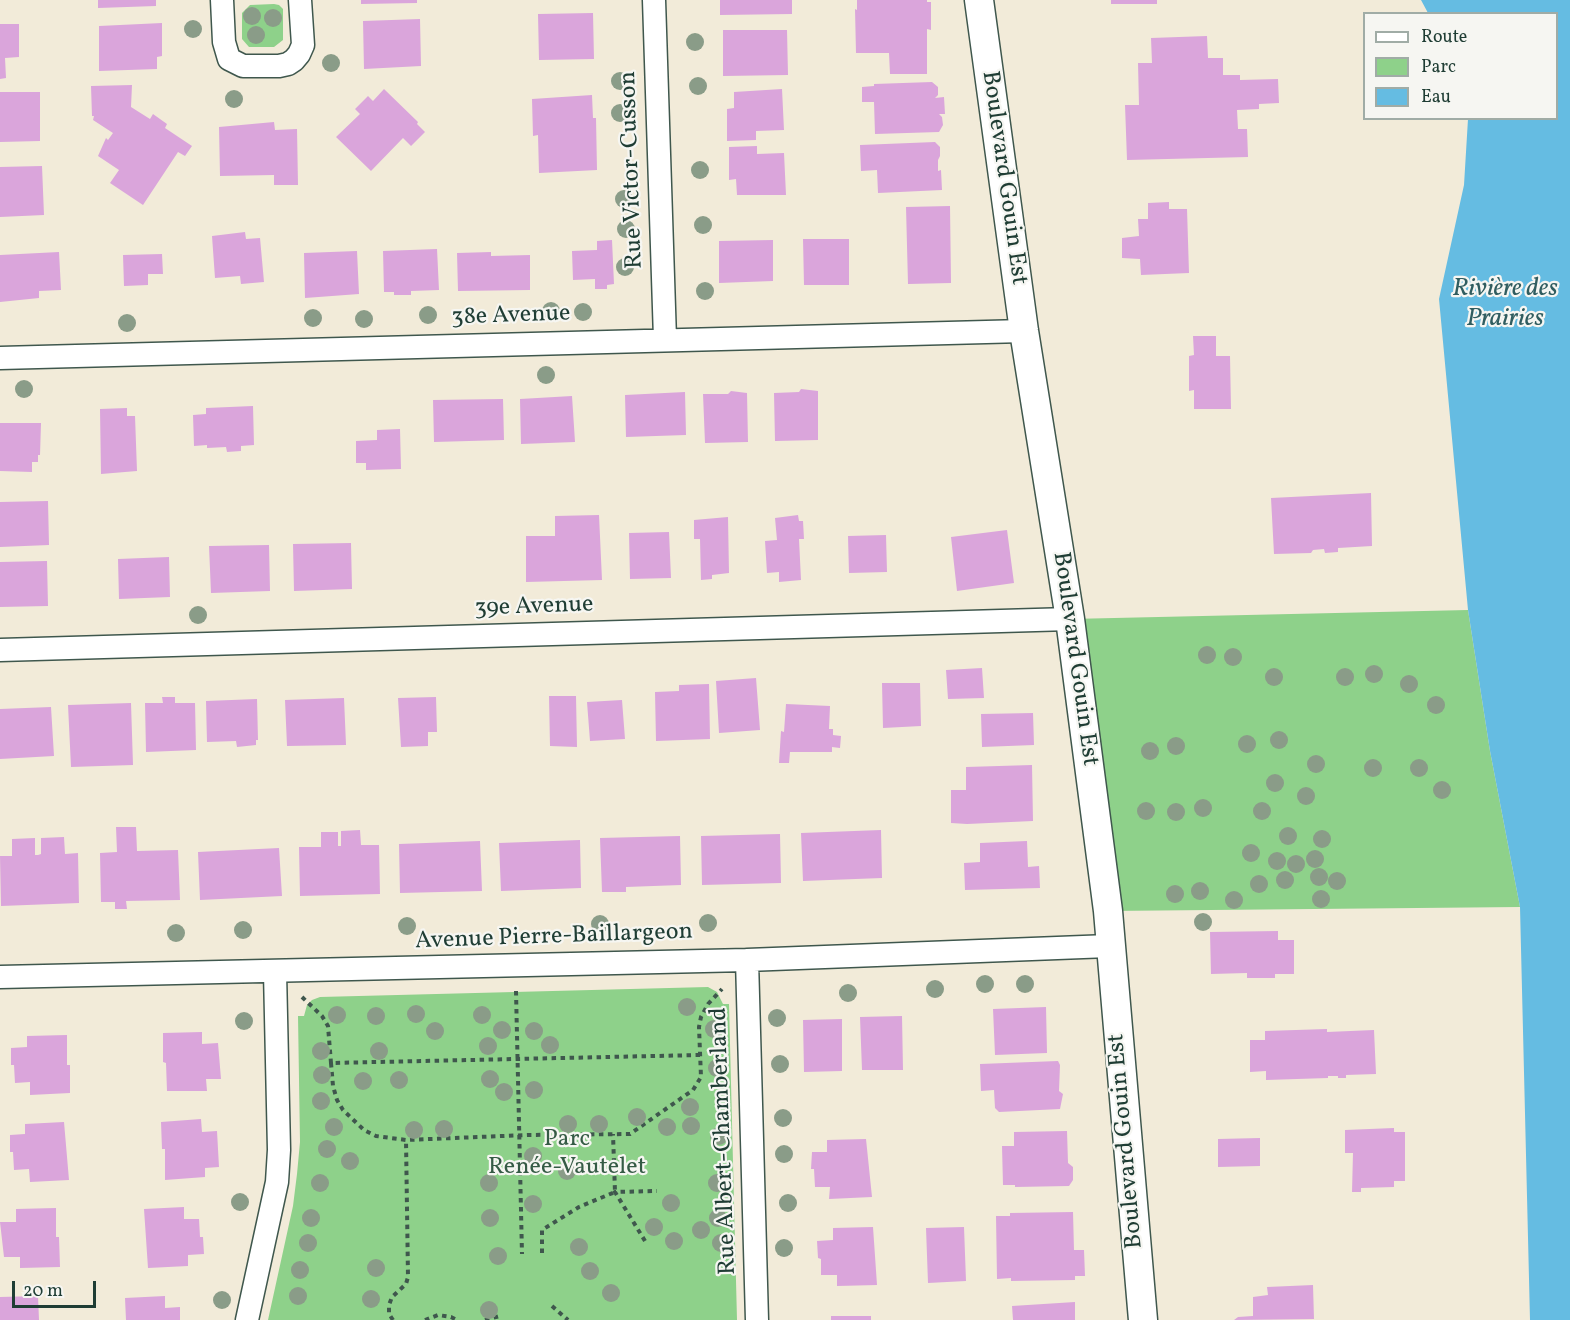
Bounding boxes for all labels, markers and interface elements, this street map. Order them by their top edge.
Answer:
legend [1363,12,1558,120]
text: Route [1421,25,1467,50]
text: Parc [1421,55,1456,80]
street label: Boulevard Gouin Est [974,69,1032,287]
street label: Rue Victor-Cusson [615,71,651,269]
text: Eau [1421,85,1451,110]
water label: Rivière des Prairies [1452,274,1558,336]
street label: 38e Avenue [451,301,571,333]
street label: Boulevard Gouin Est [1045,550,1103,768]
street label: 39e Avenue [474,592,594,624]
street label: Avenue Pierre-Baillargeon [415,919,693,957]
street label: Rue Albert-Chamberland [706,1007,744,1275]
street label: Boulevard Gouin Est [1103,1032,1151,1250]
park label: Parc Renée-Vautelet [488,1127,646,1183]
scale bar [15,1269,99,1307]
text: 20 m [23,1279,63,1304]

